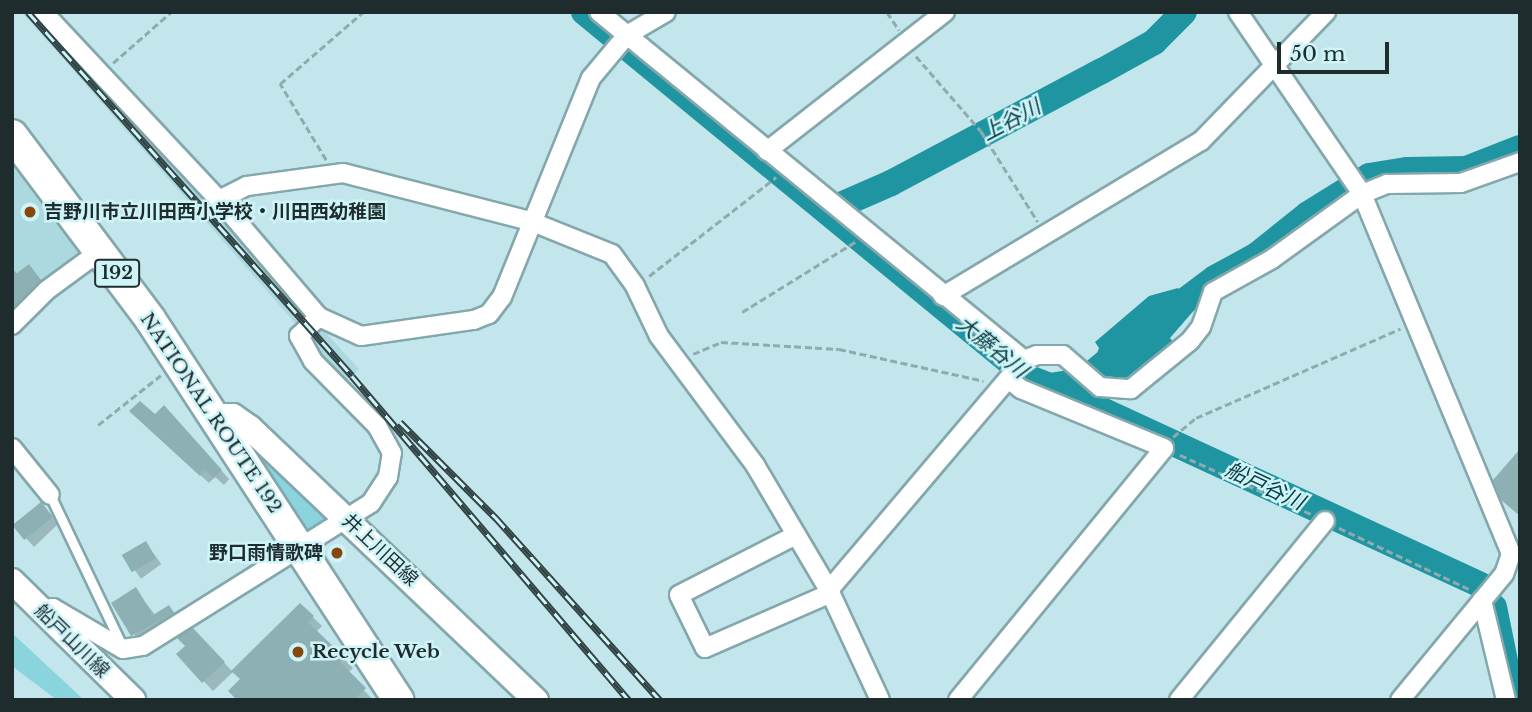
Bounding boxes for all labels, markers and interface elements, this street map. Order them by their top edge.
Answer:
scale bar [1280,28,1392,72]
text: 50 m [1290,41,1345,67]
water label: 上谷川 [977,94,1045,146]
place label: 吉野川市立川田西小学校・川田西幼稚園 [44,201,386,223]
marker: 吉野川市立川田西小学校・川田西幼稚園 [22,204,38,220]
road number: 192 [92,258,142,288]
street label: NATIONAL ROUTE 192 [135,308,287,518]
water label: 大藤谷川 [951,311,1033,383]
water label: 船戸谷川 [1222,457,1308,515]
street label: 井上川田線 [337,509,423,591]
place label: 野口雨情歌碑 [209,542,323,564]
marker: 野口雨情歌碑 [329,545,345,561]
street label: 船戸山川線 [30,600,114,682]
place label: Recycle Web [312,641,441,663]
marker: Recycle Web [290,644,306,660]

